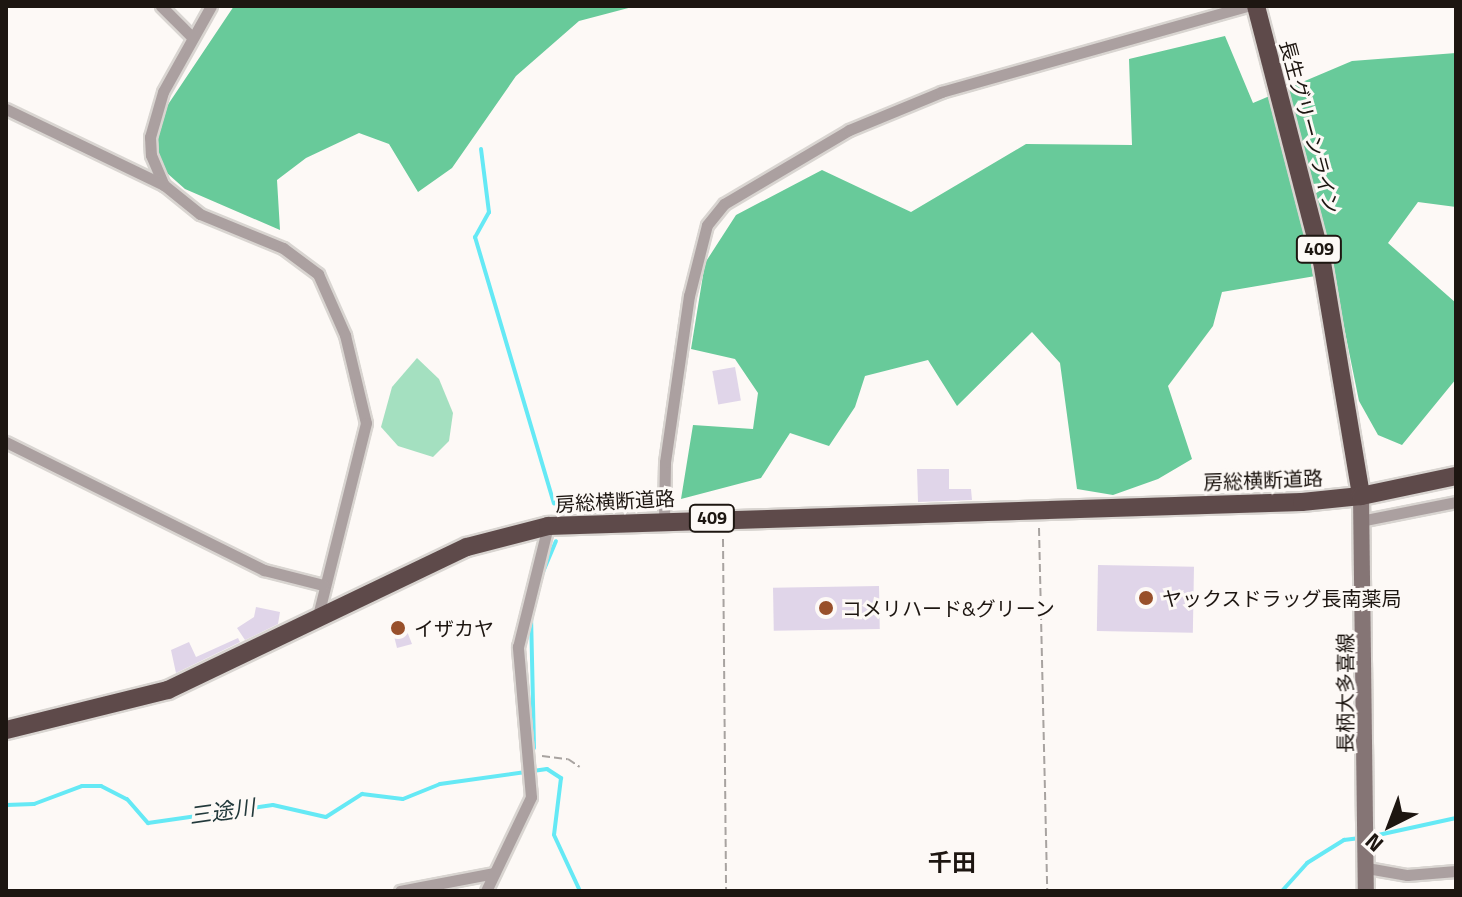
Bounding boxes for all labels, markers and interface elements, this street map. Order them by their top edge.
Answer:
street label: 長生グリーンライン [1275,37,1345,217]
road number: 409 [1295,235,1343,263]
street label: 房総横断道路 [1203,466,1323,494]
street label: 房総横断道路 [554,486,676,516]
road number: 409 [688,504,736,532]
place label: ヤックスドラッグ長南薬局 [1162,586,1402,610]
marker: ヤックスドラッグ長南薬局 [1137,589,1155,607]
place label: コメリハード&グリーン [842,596,1056,620]
marker: コメリハード&グリーン [817,599,835,617]
place label: イザカヤ [414,616,494,640]
marker: イザカヤ [389,619,407,637]
street label: 長柄大多喜線 [1333,633,1357,753]
north arrow [1350,785,1430,865]
water label: 三途川 [187,794,257,830]
text: N [1357,825,1391,861]
district label: 千田 [928,849,976,877]

